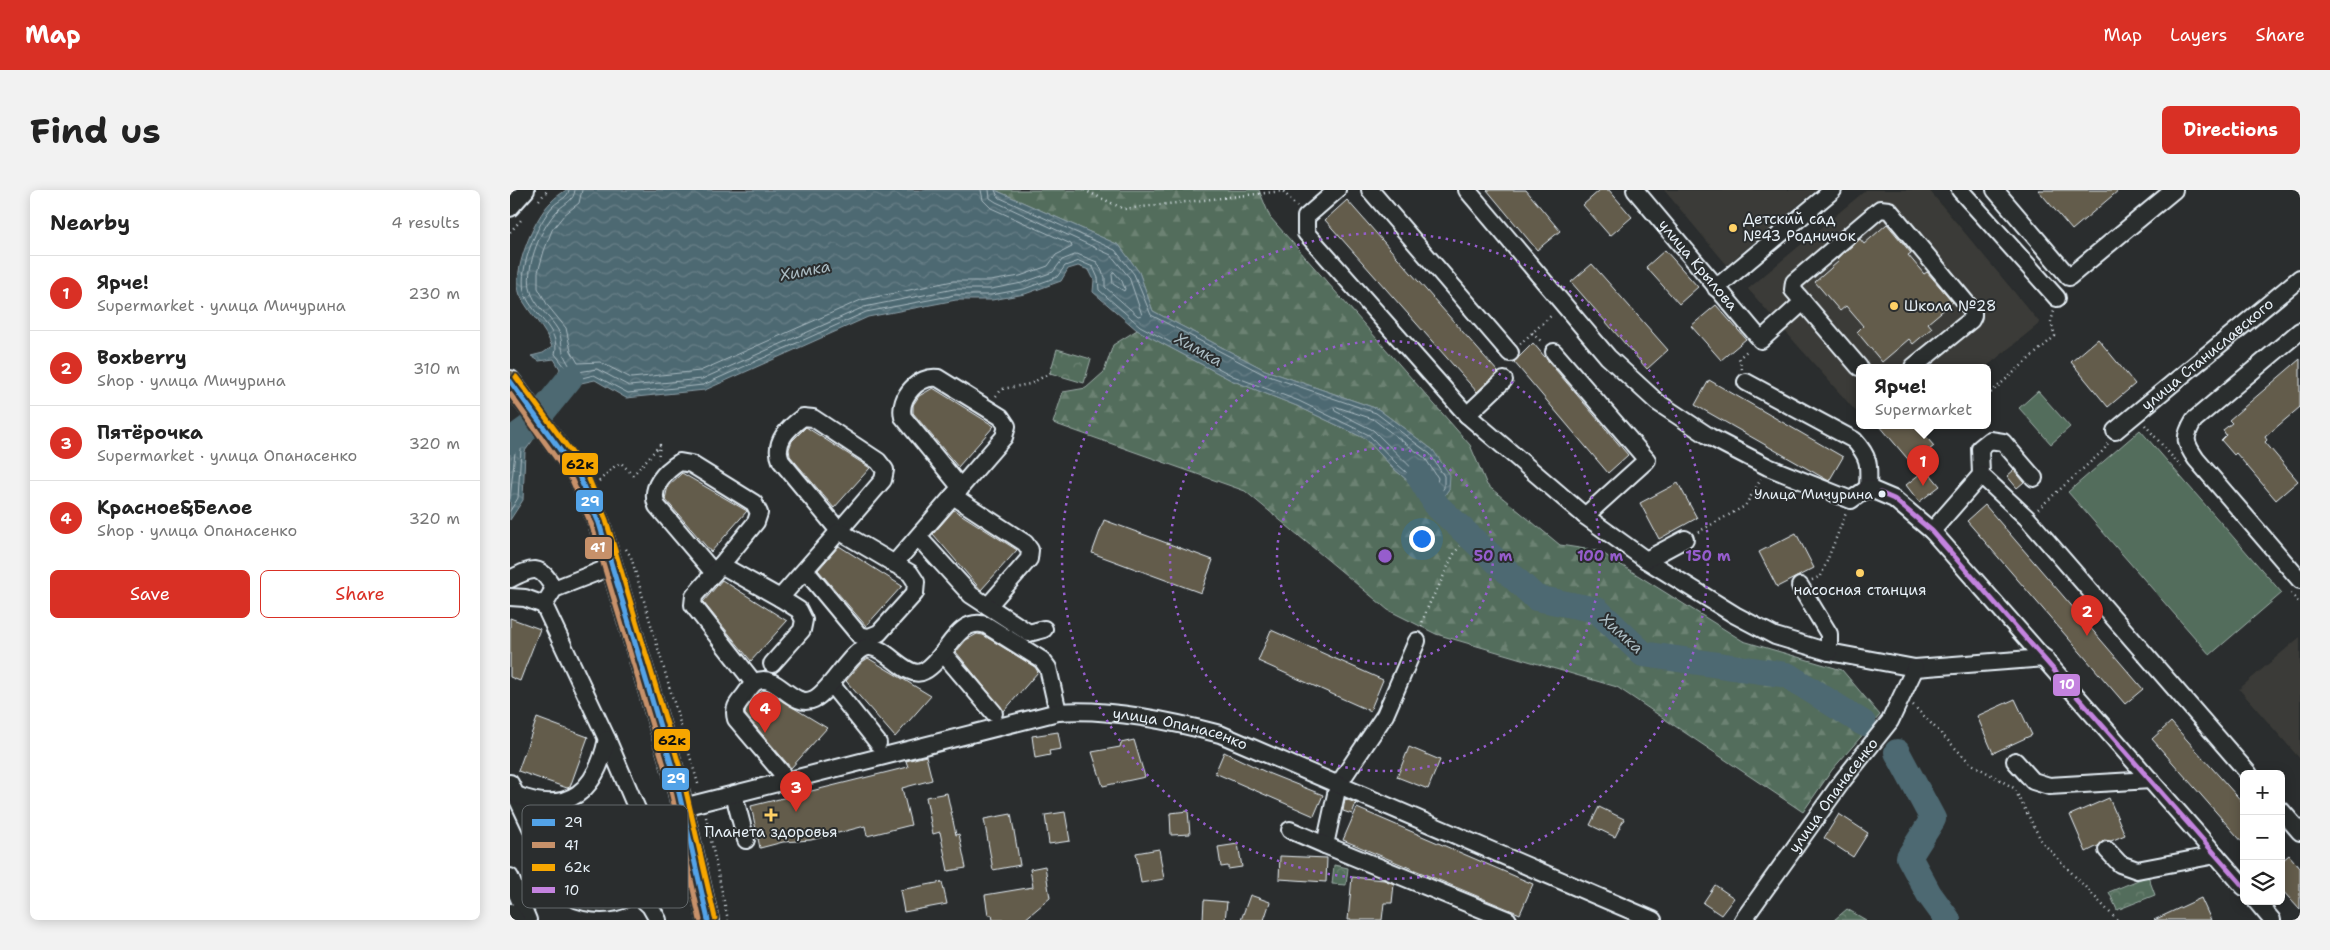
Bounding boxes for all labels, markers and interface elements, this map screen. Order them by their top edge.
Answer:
text: Map [25,19,81,51]
text: Map [2104,23,2142,47]
text: Layers [2170,23,2227,47]
text: Share [2255,23,2305,47]
button: Directions [2162,106,2300,154]
text: Find us [30,107,161,154]
text: Nearby [50,209,130,237]
place label: Детский сад №43 Родничок [1743,209,1856,246]
text: 4 results [391,212,460,233]
street label: улица Крылова [1654,215,1743,315]
marker: Детский сад №43 Родничок [1727,222,1739,234]
water label: Химка [777,255,832,286]
text: Ярче! [97,270,149,295]
text: 1 [62,283,70,304]
text: 230 m [408,283,460,304]
street label: улица Станиславского [2137,294,2278,415]
text: Supermarket · улица Мичурина [97,295,346,316]
place label: Школа №28 [1904,296,1996,316]
marker: Школа №28 [1888,300,1900,312]
water label: Химка [1170,327,1226,371]
text: Boxberry [97,345,187,370]
text: 2 [60,358,72,379]
text: 310 m [413,358,460,379]
popup [1856,364,1991,429]
text: Shop · улица Мичурина [97,370,286,391]
text: Ярче! [1875,374,1927,399]
text: Supermarket [1875,399,1972,420]
text: Пятёрочка [97,420,203,445]
text: 3 [60,433,72,454]
text: 320 m [409,433,460,454]
text: Supermarket · улица Опанасенко [97,445,357,466]
pin: 1 [1907,445,1939,486]
line badge: 62к [561,452,599,476]
text: 62к [566,455,594,473]
place label: Улица Мичурина [1754,485,1873,503]
line badge: 29 [575,489,604,513]
marker: Улица Мичурина [1877,489,1887,499]
text: 29 [580,492,600,510]
text: Красное&Белое [97,495,252,520]
text: 4 [60,508,72,529]
text: 320 m [409,508,460,529]
text: Shop · улица Опанасенко [97,520,297,541]
your location [1409,526,1435,552]
line badge: 41 [584,536,613,560]
text: 41 [590,538,606,556]
text: 50 m [1474,546,1513,566]
text: 100 m [1577,546,1623,566]
text: 150 m [1685,546,1731,566]
centre of rings [1376,547,1394,565]
marker: насосная станция [1854,567,1866,579]
button: Save [50,570,250,618]
button: Share [260,570,460,618]
place label: насосная станция [1794,580,1926,600]
pin: 2 [2071,595,2103,636]
water label: Химка [1595,608,1648,658]
line badge: 10 [2052,673,2081,697]
text: 10 [2059,675,2075,693]
pin: 4 [749,692,781,733]
street label: улица Опанасенко [1112,703,1251,755]
line badge: 62к [653,728,691,752]
text: 62к [658,731,686,749]
street label: улица Опанасенко [1784,734,1883,857]
line badge: 29 [661,767,690,791]
text: 29 [666,769,686,787]
map controls [2240,770,2285,905]
button: + [2240,770,2285,815]
pin: 3 [780,771,812,812]
legend [522,805,688,908]
marker: Планета здоровья [765,809,777,821]
text: 29 [564,813,583,831]
button: − [2240,815,2285,860]
place label: Планета здоровья [705,822,837,842]
text: 41 [564,836,579,854]
text: 62к [564,858,591,876]
button: layers [2240,860,2285,905]
text: 10 [564,881,579,899]

